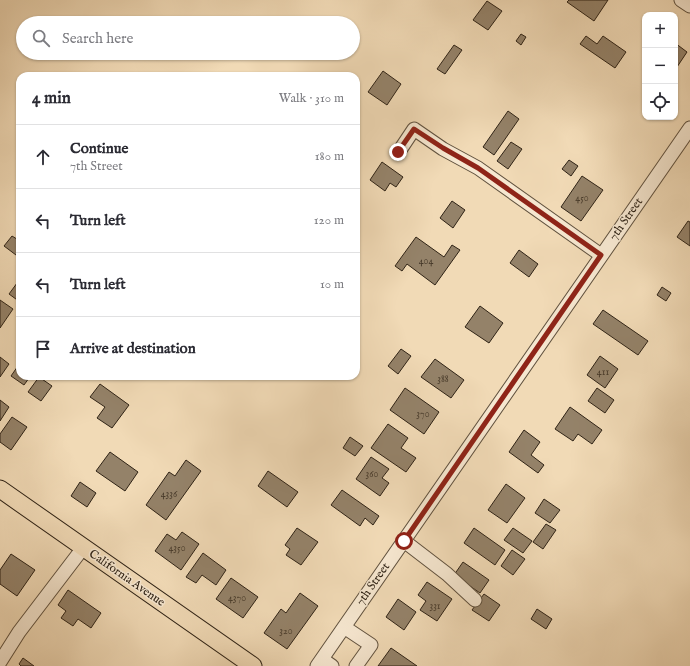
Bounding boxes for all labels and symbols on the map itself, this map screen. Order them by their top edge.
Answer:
route end [389,143,407,161]
house number: 450 [575,192,589,205]
street label: 7th Street [606,195,646,243]
house number: 404 [419,255,433,268]
house number: 411 [597,366,609,379]
house number: 388 [437,373,449,386]
house number: 370 [416,408,430,421]
house number: 360 [366,468,379,481]
house number: 4336 [161,488,178,501]
route start [395,532,413,550]
house number: 4350 [168,542,186,555]
street label: California Avenue [86,546,168,610]
street label: 7th Street [353,560,393,608]
house number: 4370 [228,592,246,605]
house number: 331 [429,600,441,613]
house number: 320 [279,625,293,638]

